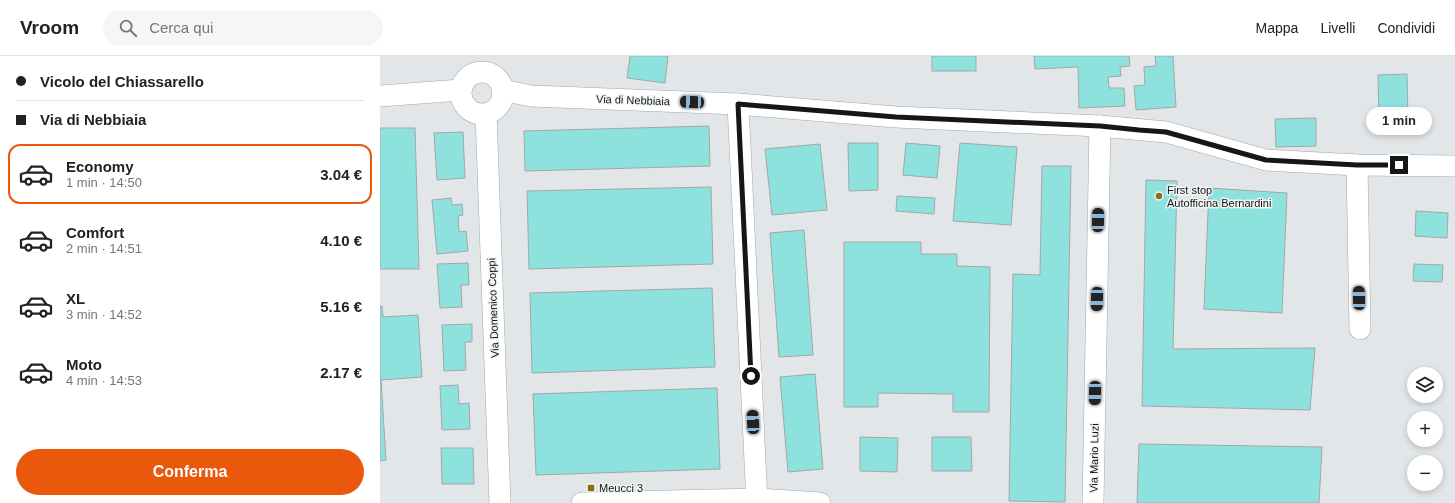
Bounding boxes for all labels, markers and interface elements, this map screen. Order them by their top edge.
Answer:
search box [103,10,383,46]
text: Vroom [20,17,79,38]
icon: search [117,17,139,39]
text: Cerca qui [149,19,213,36]
text: Mappa [1256,20,1298,36]
text: Livelli [1320,20,1355,36]
text: Condividi [1377,20,1435,36]
text: Vicolo del Chiassarello [40,73,204,90]
street label: Via di Nebbiaia [596,93,671,107]
car [680,96,704,108]
callout: 1 min [1366,107,1432,135]
text: Via di Nebbiaia [40,111,146,128]
text: 1 min [1382,113,1416,128]
icon: car [18,156,54,192]
route end [1390,156,1408,174]
text: Economy [66,158,134,175]
text: 3.04 € [320,166,362,183]
text: 1 min · 14:50 [66,175,142,190]
place label: First stop Autofficina Bernardini [1167,184,1271,209]
marker: First stop Autofficina Bernardini [1154,191,1164,201]
car [1092,208,1104,232]
icon: car [18,222,54,258]
text: Comfort [66,224,124,241]
text: 4.10 € [320,232,362,249]
text: 2 min · 14:51 [66,241,142,256]
street label: Via Domenico Coppi [485,258,501,358]
car [1353,286,1365,310]
car [1091,287,1103,311]
icon: car [18,288,54,324]
text: XL [66,290,85,307]
text: 5.16 € [320,298,362,315]
text: 3 min · 14:52 [66,307,142,322]
icon: car [18,354,54,390]
text: Moto [66,356,102,373]
text: 2.17 € [320,364,362,381]
route start [742,367,760,385]
map controls [1407,367,1443,491]
button: layers [1407,367,1443,403]
text: 4 min · 14:53 [66,373,142,388]
car [1089,381,1101,405]
car [746,410,760,434]
button: + [1407,411,1443,447]
street label: Via Mario Luzi [1087,423,1101,493]
button: Conferma [16,449,364,495]
button: − [1407,455,1443,491]
place label: Meucci 3 [599,482,643,494]
marker: Meucci 3 [586,483,596,493]

